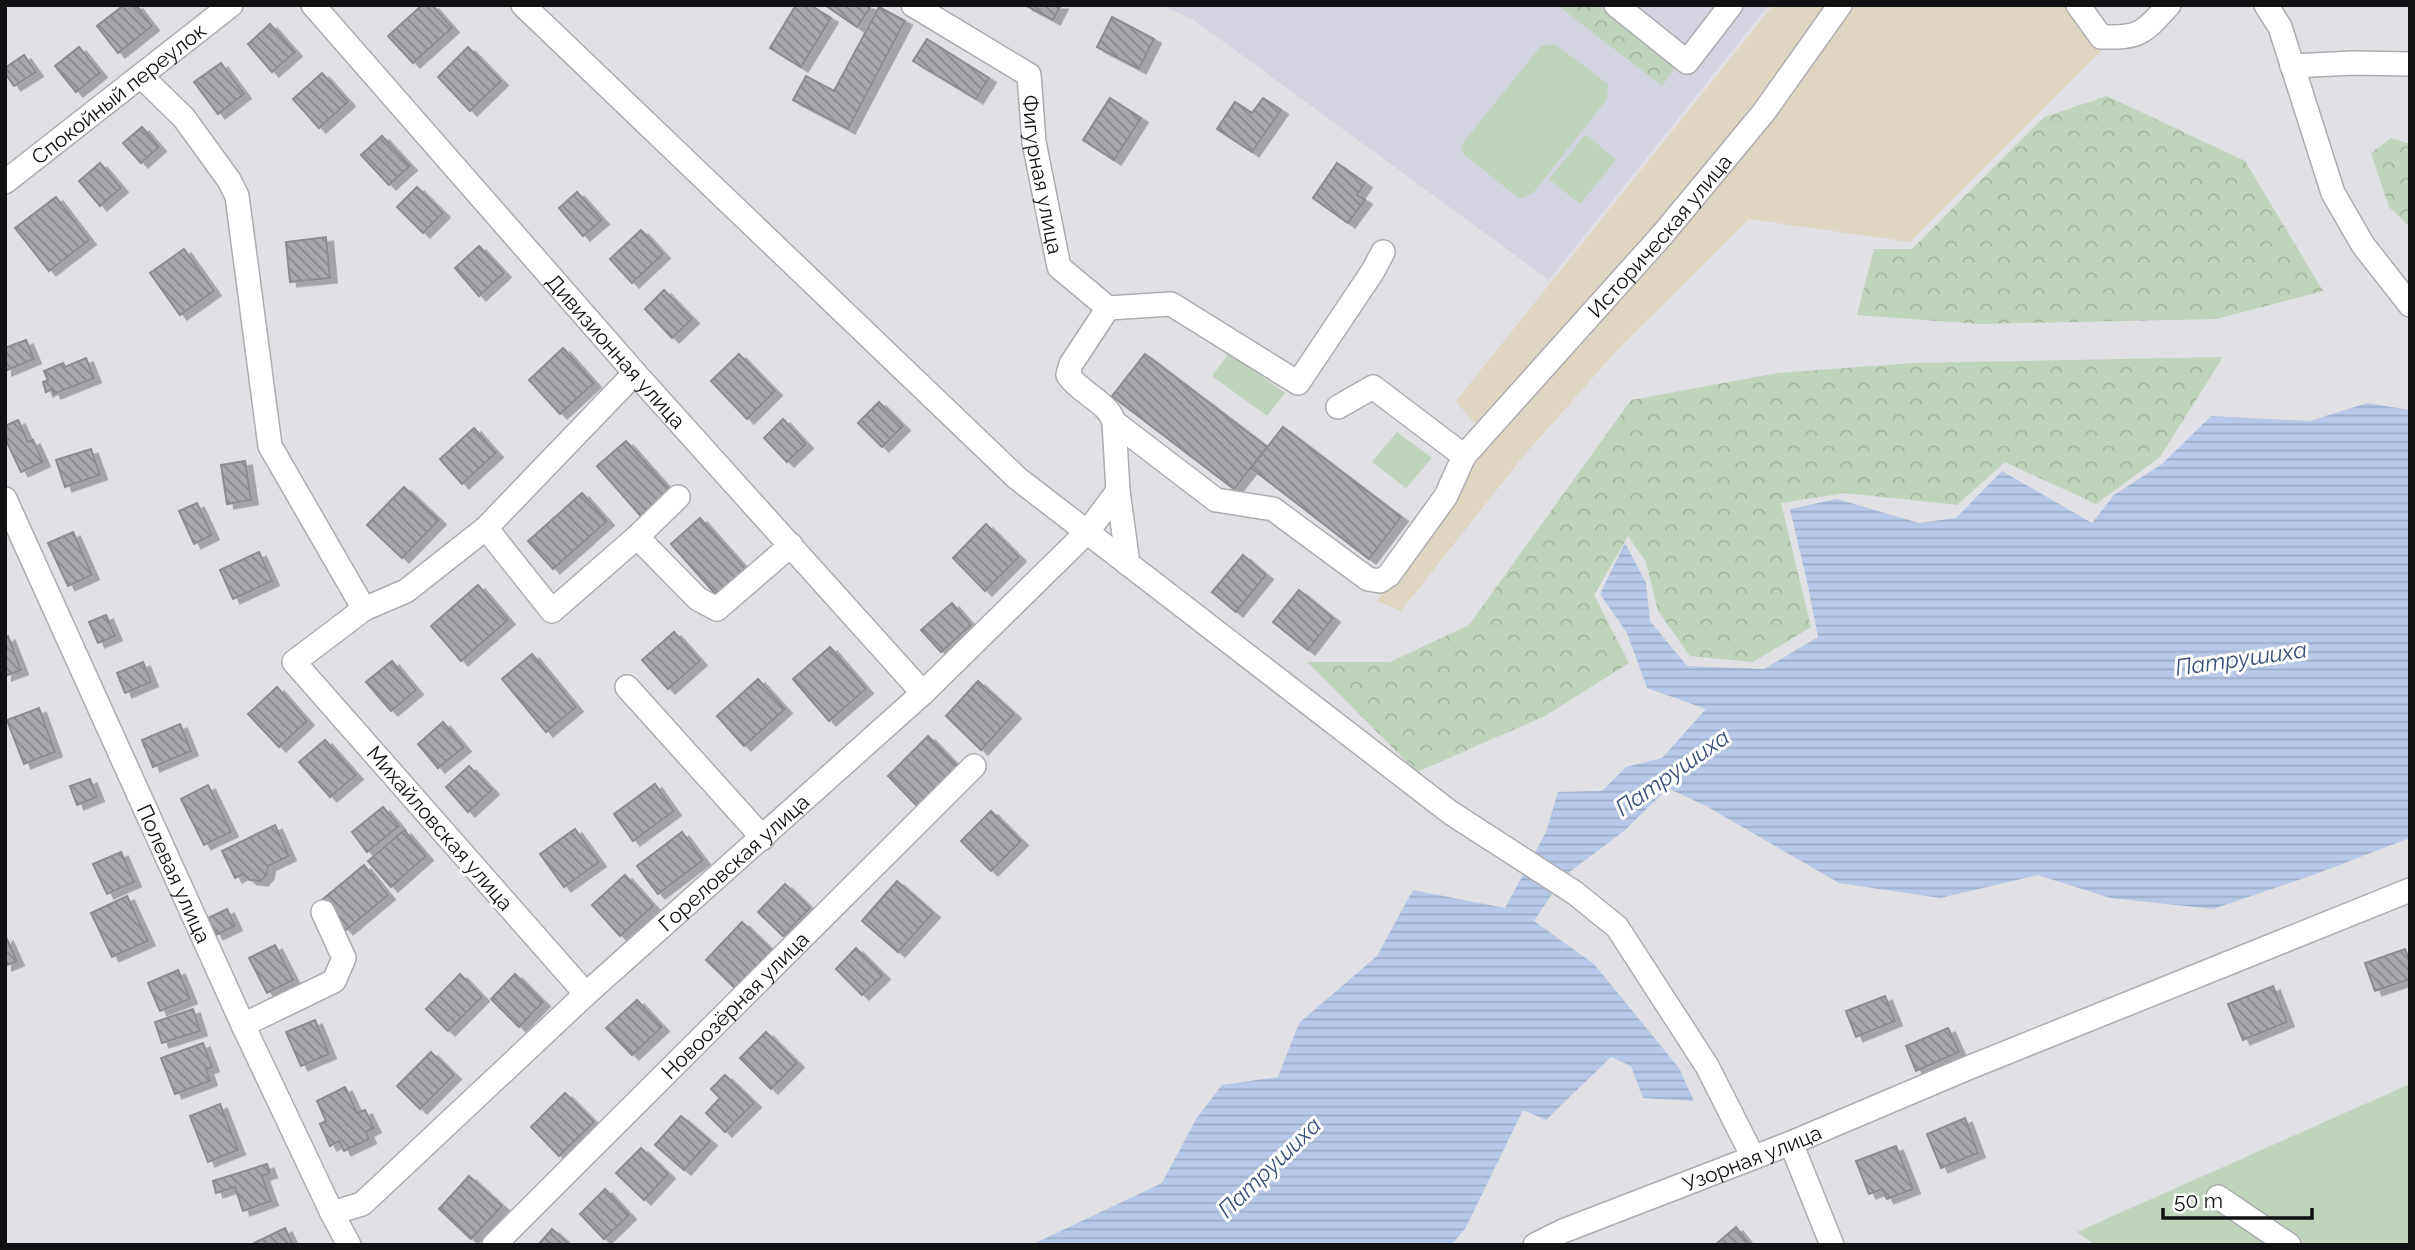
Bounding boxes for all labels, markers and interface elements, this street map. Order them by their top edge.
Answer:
street label: Спокойный переулок [26,17,211,169]
street label: Фигурная улица [1018,94,1069,256]
street label: Историческая улица [1582,149,1737,322]
street label: Дивизионная улица [541,269,691,433]
water label: Патрушиха [2173,635,2309,681]
water label: Патрушиха [1610,723,1734,821]
street label: Михайловская улица [362,741,518,915]
street label: Гореловская улица [653,789,814,936]
street label: Полевая улица [132,800,217,947]
street label: Новоозёрная улица [656,926,814,1084]
water label: Патрушиха [1212,1111,1326,1223]
street label: Узорная улица [1679,1119,1825,1196]
scale bar [2163,1176,2312,1220]
text: 50 m [2174,1188,2223,1213]

